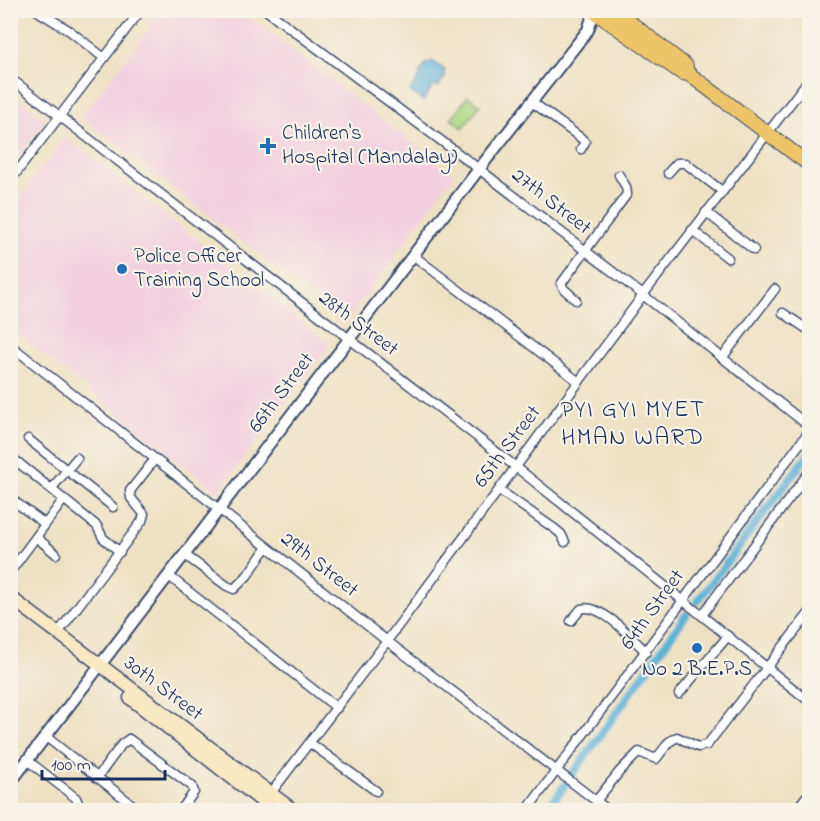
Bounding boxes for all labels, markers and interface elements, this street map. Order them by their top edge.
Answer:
place label: Children's Hospital (Mandalay) [282,119,457,175]
marker: Children's Hospital (Mandalay) [259,137,277,155]
street label: 27th Street [505,161,597,243]
place label: Police Officer Training School [134,242,264,298]
marker: Police Officer Training School [115,262,129,276]
street label: 28th Street [312,284,404,364]
street label: 66th Street [242,347,322,439]
district label: PYI GYI MYET HMAN WARD [561,393,705,456]
street label: 65th Street [467,399,549,495]
street label: 29th Street [274,525,364,605]
street label: 64th Street [614,564,692,656]
marker: No 2 B.E.P.S [690,641,704,655]
street label: 30th Street [117,649,209,729]
place label: No 2 B.E.P.S [642,655,752,685]
scale bar [42,743,165,781]
text: 100 m [51,753,91,779]

